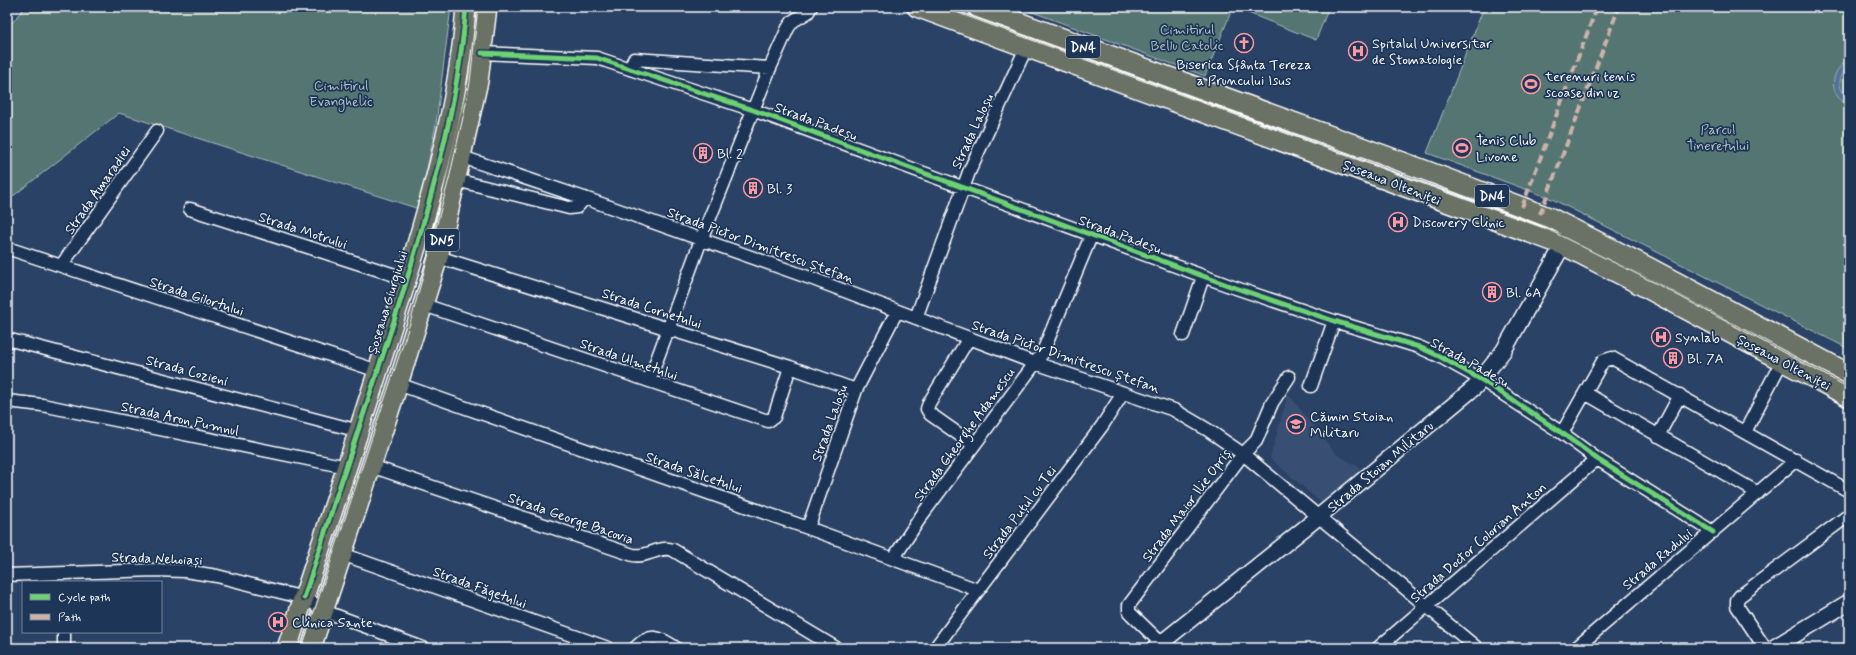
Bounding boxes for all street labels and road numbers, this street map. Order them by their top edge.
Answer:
road number: DN4 [1066,36,1100,58]
street label: Strada Laloșu [948,91,998,172]
street label: Strada Padeșu [772,99,860,145]
street label: Strada Amaradiei [61,143,135,238]
street label: Șoseaua Olteniței [1340,156,1444,210]
road number: DN4 [1475,185,1509,207]
street label: Strada Pictor Dimitrescu Ștefan [664,204,857,288]
street label: Strada Motrului [256,208,349,254]
street label: Strada Padeșu [1076,212,1164,258]
road number: DN5 [425,229,459,251]
street label: Șoseaua Giurgiului [364,248,413,357]
street label: Strada Gilortului [147,273,246,321]
street label: Strada Cornetului [599,284,704,334]
street label: Strada Pictor Dimitrescu Ștefan [969,316,1162,398]
street label: Șoseaua Olteniței [1734,331,1834,395]
street label: Strada Padeșu [1427,334,1512,392]
street label: Strada Ulmetului [577,335,680,385]
street label: Strada Cozieni [144,351,230,391]
street label: Strada Gheorghe Adamescu [910,364,1021,506]
street label: Strada Laloșu [808,382,852,464]
street label: Strada Aron Pumnul [119,398,240,440]
street label: Strada Stoian Militaru [1324,417,1438,516]
street label: Strada Maior Ilie Opriș [1138,446,1235,566]
street label: Strada Sălcetului [643,448,745,498]
street label: Strada Puțul cu Tei [979,462,1061,563]
street label: Strada Doctor Colorian Anton [1407,479,1551,607]
street label: Strada George Bacovia [505,489,636,549]
street label: Strada Radului [1619,525,1696,594]
street label: Strada Nehoiași [111,548,203,570]
street label: Strada Făgetului [430,563,529,613]

